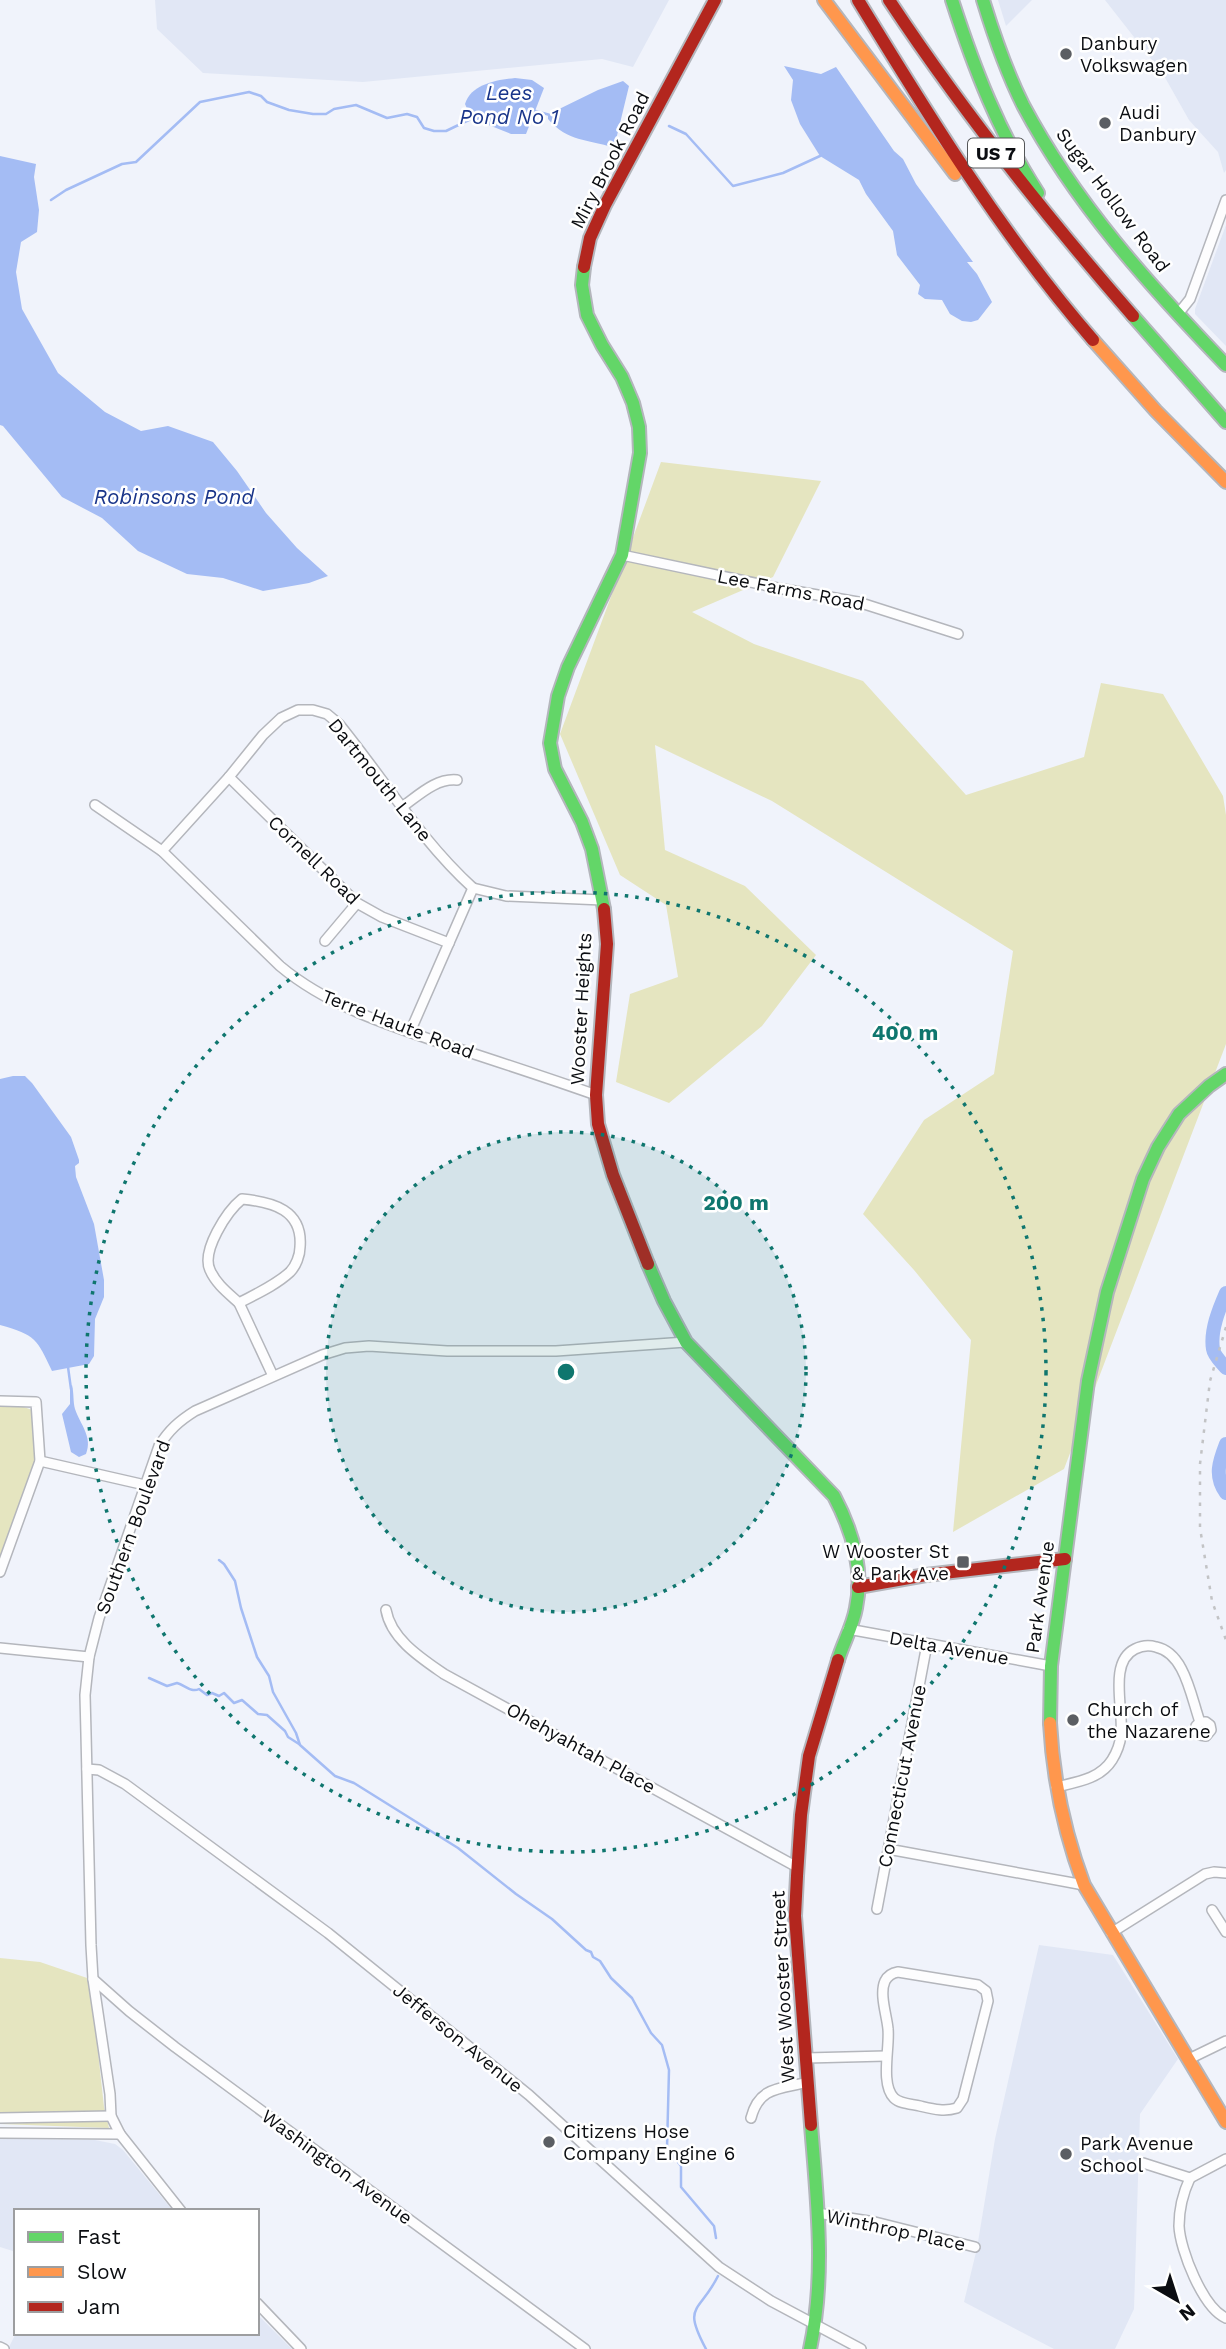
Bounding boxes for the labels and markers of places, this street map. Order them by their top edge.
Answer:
place label: Danbury Volkswagen [1080,32,1188,77]
marker: Danbury Volkswagen [1058,46,1074,62]
place label: Audi Danbury [1119,101,1197,146]
marker: Audi Danbury [1097,115,1113,131]
centre of rings [554,1360,578,1384]
place label: W Wooster St & Park Ave [822,1540,949,1585]
marker: W Wooster St & Park Ave [955,1554,971,1570]
place label: Church of the Nazarene [1087,1698,1211,1743]
marker: Church of the Nazarene [1065,1712,1081,1728]
place label: Citizens Hose Company Engine 6 [563,2120,735,2165]
place label: Park Avenue School [1080,2132,1193,2177]
marker: Citizens Hose Company Engine 6 [541,2134,557,2150]
marker: Park Avenue School [1058,2146,1074,2162]

